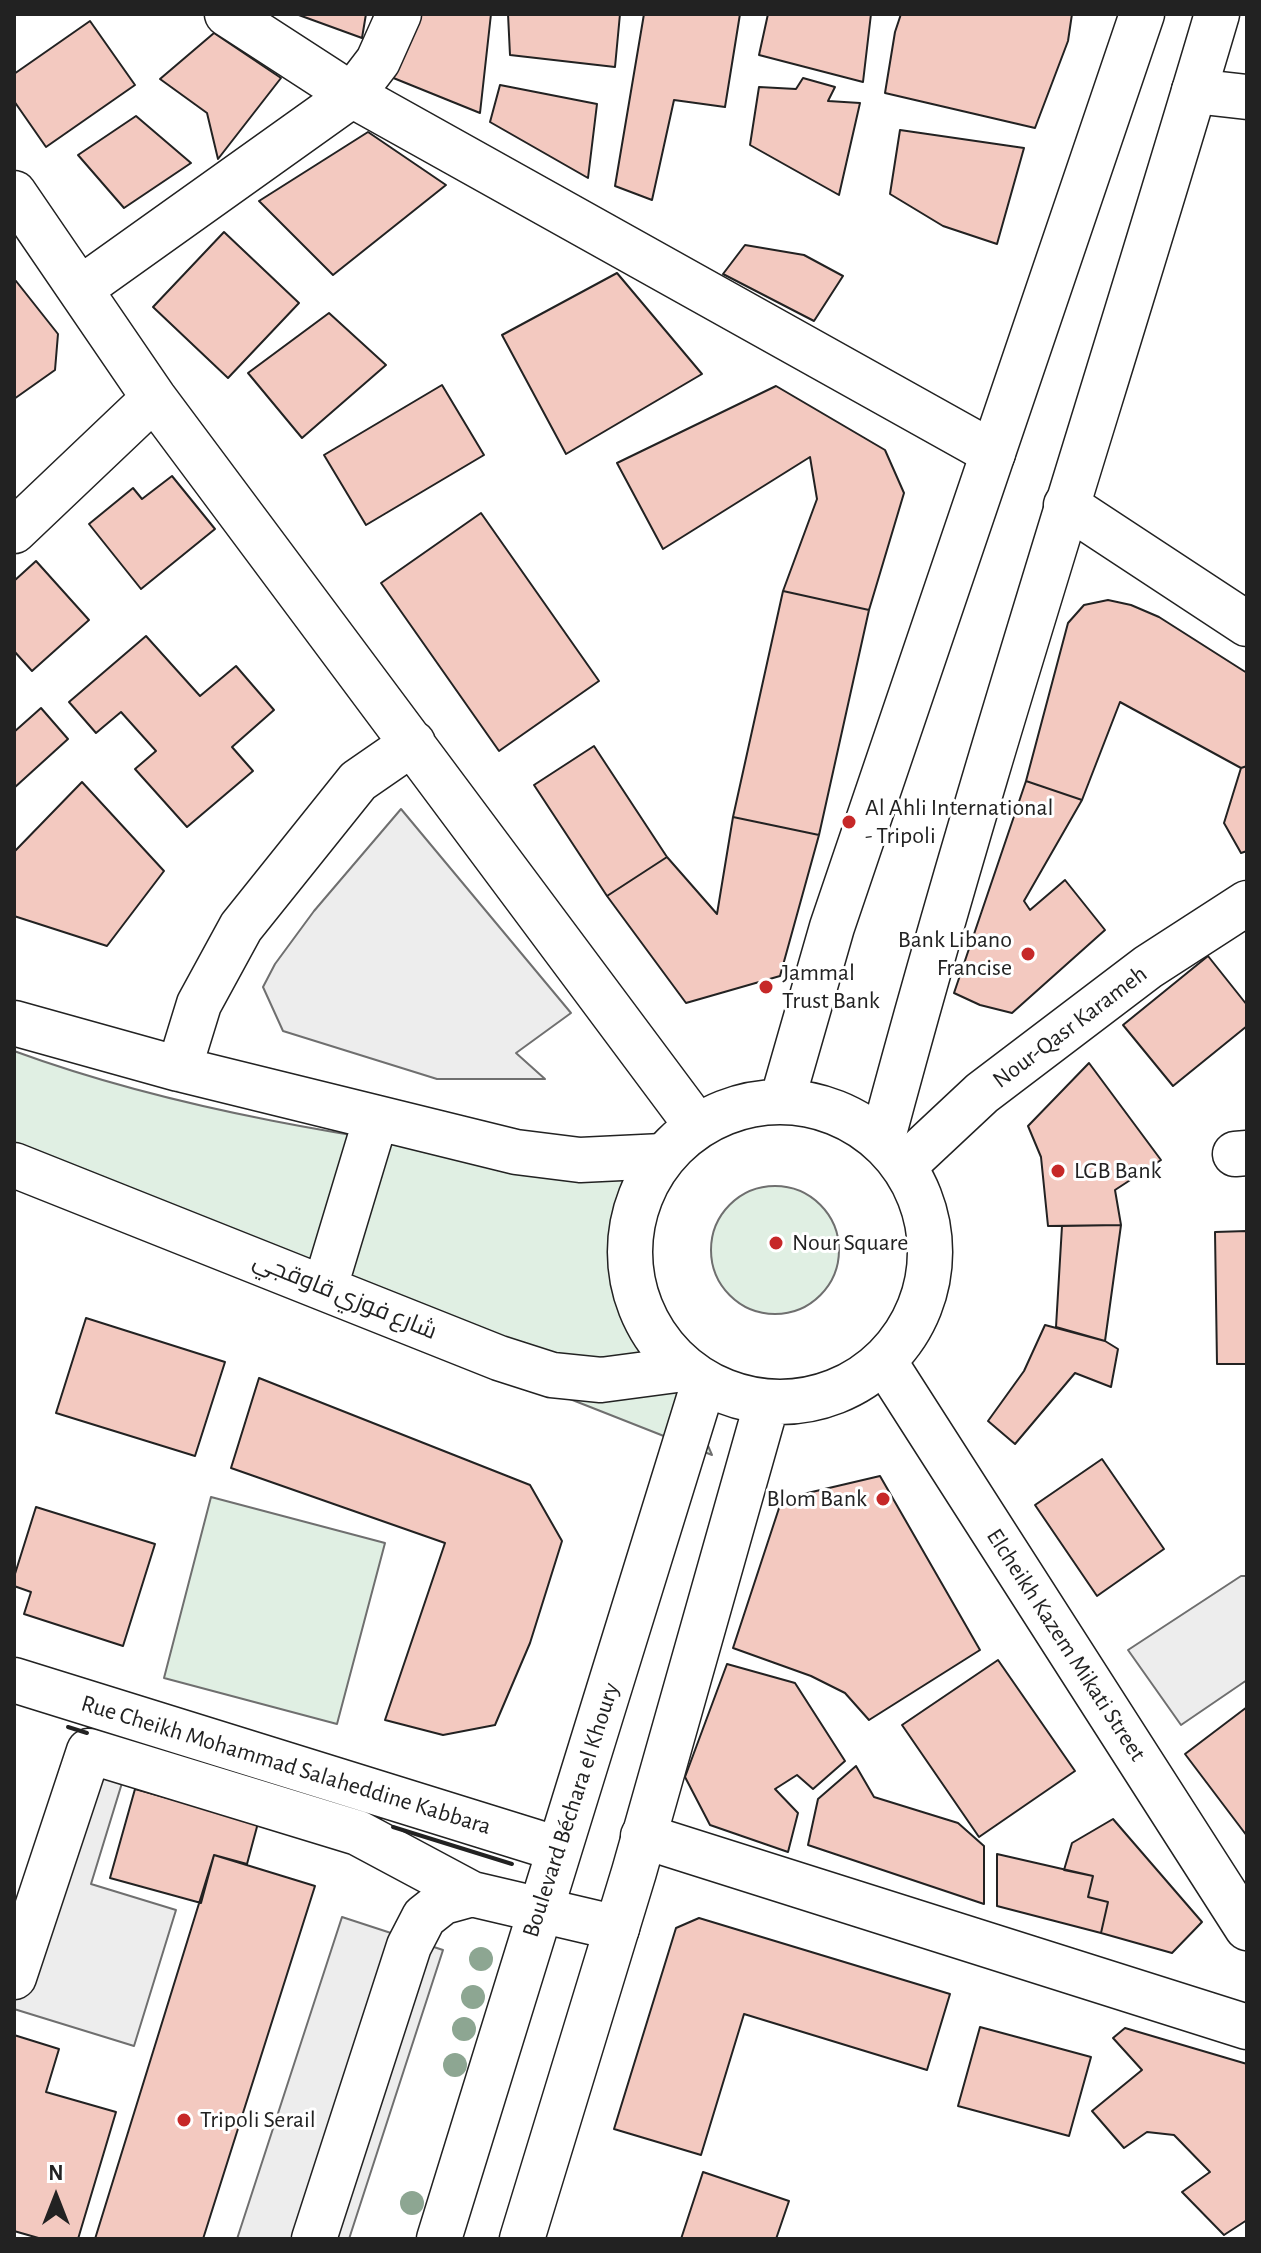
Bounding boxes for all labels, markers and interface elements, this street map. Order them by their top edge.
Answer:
place label: Al Ahli International - Tripoli [865,794,1053,850]
marker: Al Ahli International - Tripoli [840,813,858,831]
place label: Bank Libano Francise [898,926,1012,982]
marker: Bank Libano Francise [1019,945,1037,963]
place label: Jammal Trust Bank [782,959,880,1015]
street label: Nour-Qasr Karameh [987,960,1153,1094]
marker: Jammal Trust Bank [757,978,775,996]
place label: LGB Bank [1074,1157,1161,1185]
marker: LGB Bank [1049,1162,1067,1180]
place label: Nour Square [792,1229,908,1257]
marker: Nour Square [767,1234,785,1252]
street label: شارع فوزي قاوقجي [249,1246,441,1346]
place label: Blom Bank [766,1485,867,1513]
marker: Blom Bank [874,1490,892,1508]
street label: Elcheikh Kazem Mikati Street [980,1523,1152,1767]
street label: Boulevard Béchara el Khoury [516,1679,626,1941]
street label: Rue Cheikh Mohammad Salaheddine Kabbara [78,1689,494,1841]
place label: Tripoli Serail [200,2106,316,2134]
marker: Tripoli Serail [175,2111,193,2129]
north arrow [16,2157,96,2237]
text: N [48,2162,64,2184]

